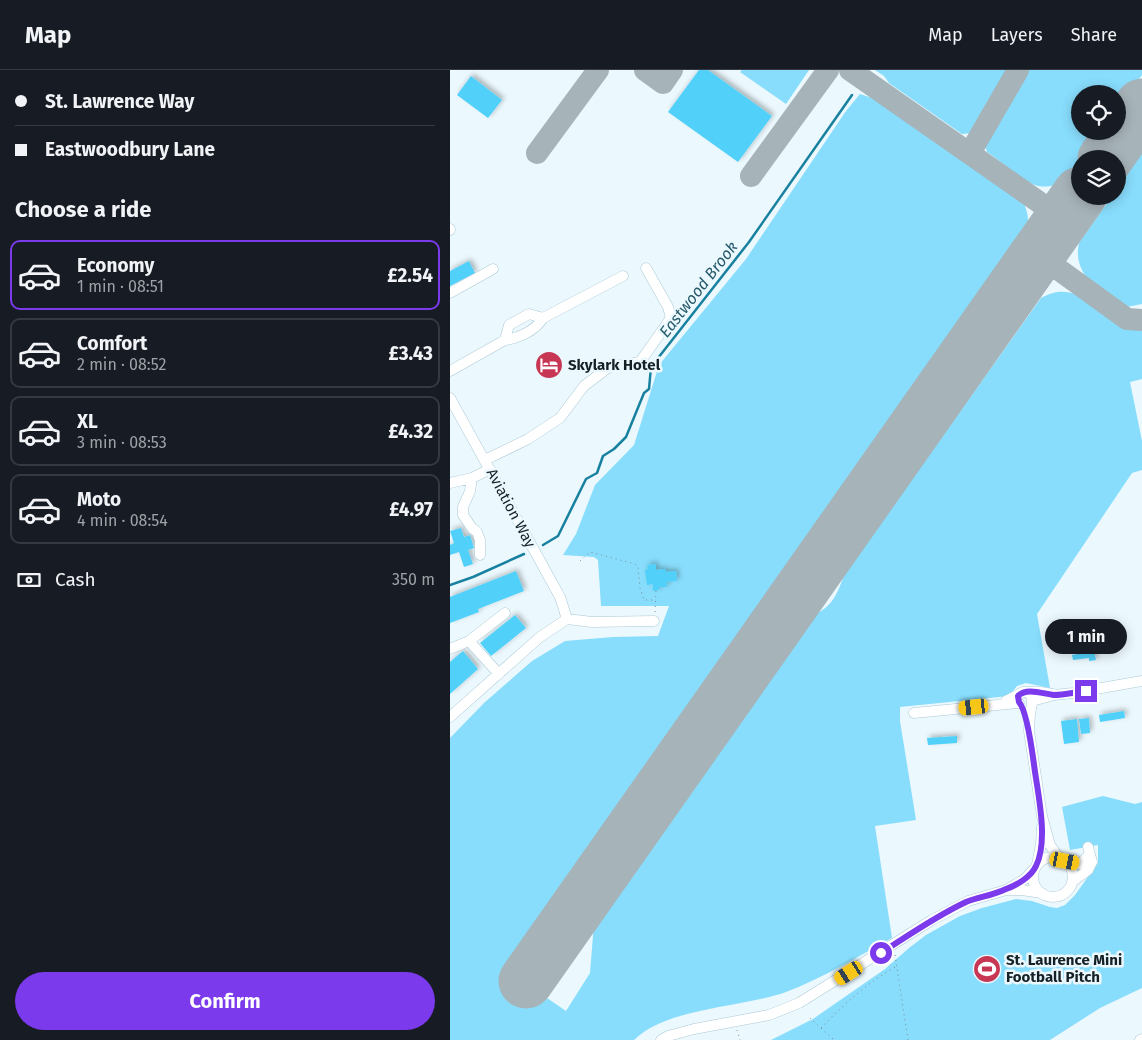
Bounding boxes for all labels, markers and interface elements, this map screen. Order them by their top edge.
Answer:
text: Map [25,21,71,49]
text: Map [928,24,963,46]
text: Layers [991,24,1043,46]
text: Share [1071,24,1117,46]
map controls [1071,85,1126,205]
button: locate [1071,85,1126,140]
text: St. Lawrence Way [45,90,194,113]
text: Eastwoodbury Lane [45,138,215,161]
button: layers [1071,150,1126,205]
text: Choose a ride [15,196,151,223]
water label: Eastwood Brook [655,237,742,341]
icon: car [17,253,62,298]
text: Economy [77,254,154,277]
text: £2.54 [387,264,433,287]
text: 1 min · 08:51 [77,277,164,296]
icon: car [17,331,62,376]
text: Comfort [77,332,147,355]
text: £3.43 [388,342,433,365]
hotel icon: Skylark Hotel [534,350,564,380]
text: 2 min · 08:52 [77,355,166,374]
place label: Skylark Hotel [568,356,661,374]
icon: car [17,409,62,454]
text: XL [77,410,98,433]
text: £4.32 [388,420,433,443]
text: 3 min · 08:53 [77,433,167,452]
street label: Aviation Way [483,465,540,551]
icon: car [17,487,62,532]
text: Moto [77,488,121,511]
text: £4.97 [389,498,433,521]
text: 4 min · 08:54 [77,511,168,530]
icon: cash [15,566,43,594]
text: Cash [55,568,96,591]
text: 350 m [392,570,435,589]
callout: 1 min [1045,618,1127,654]
text: 1 min [1067,627,1105,646]
route end [1075,680,1097,702]
car [958,698,989,716]
car [1048,851,1081,871]
route start [870,942,892,964]
place label: St. Laurence Mini Football Pitch [1006,951,1122,986]
sports icon: St. Laurence Mini Football Pitch [972,954,1002,984]
car [832,959,865,987]
button: Confirm [15,972,435,1030]

